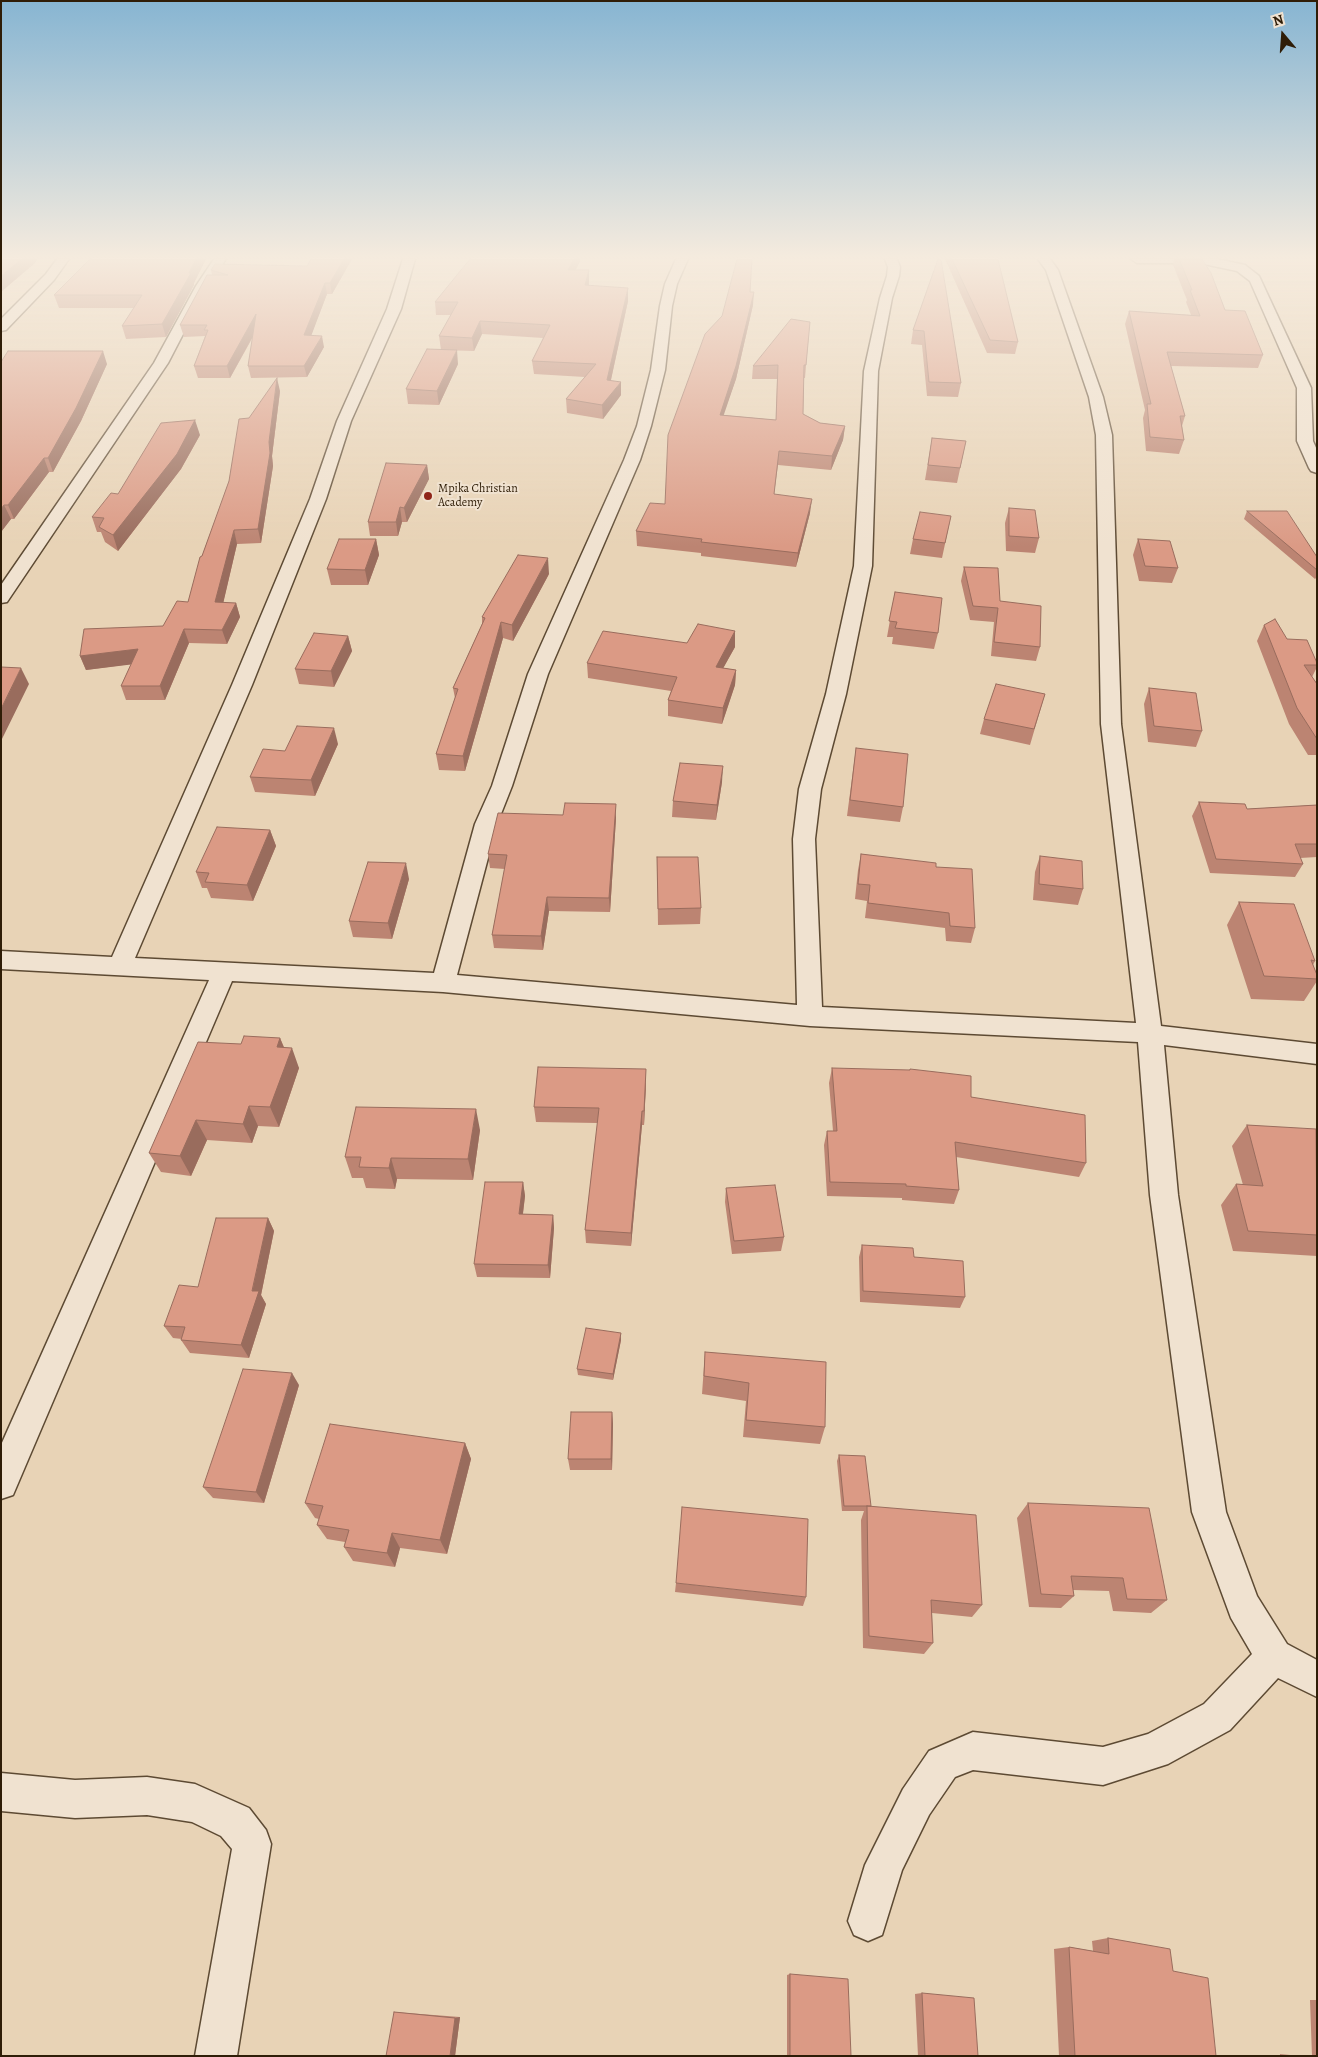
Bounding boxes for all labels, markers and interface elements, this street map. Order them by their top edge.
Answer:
north arrow [1258,10,1308,60]
text: N [1270,10,1286,31]
place label: Mpika Christian Academy [438,482,518,510]
marker: Mpika Christian Academy [422,490,434,502]

